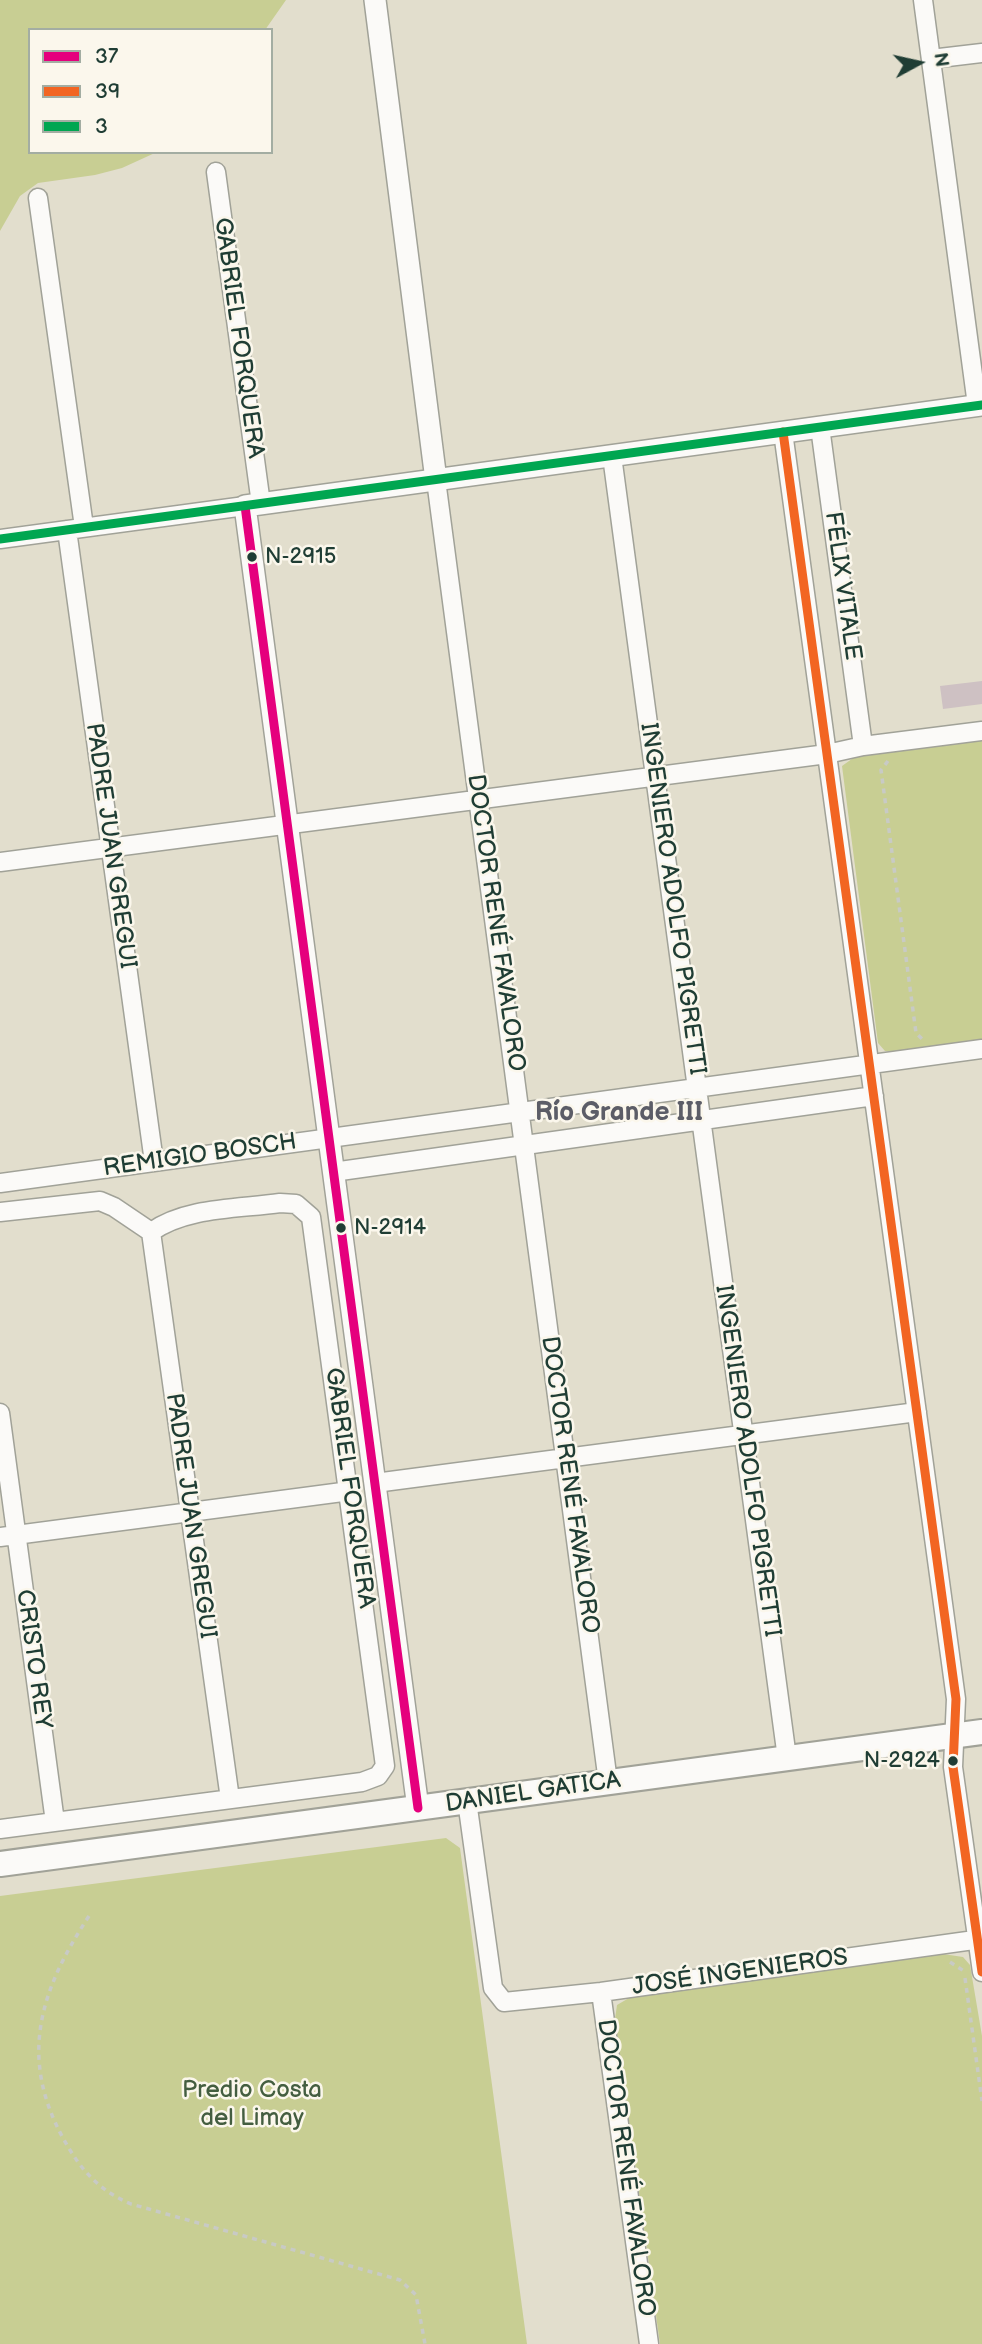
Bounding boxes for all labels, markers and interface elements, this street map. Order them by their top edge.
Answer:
legend [28,28,273,154]
north arrow [884,28,954,98]
text: 37 [95,44,118,69]
text: N [928,51,953,69]
text: 39 [95,79,120,104]
text: 3 [95,114,108,139]
street label: GABRIEL FORQUERA [207,216,269,460]
street label: FÉLIX VITALE [817,510,867,662]
place label: N-2915 [265,544,336,570]
marker: N-2915 [245,550,259,564]
street label: PADRE JUAN GREGUI [79,721,141,971]
street label: INGENIERO ADOLFO PIGRETTI [633,721,711,1077]
street label: DOCTOR RENÉ FAVALORO [460,773,530,1073]
district label: Río Grande III [535,1097,703,1129]
street label: REMIGIO BOSCH [101,1128,299,1184]
place label: N-2914 [354,1215,426,1241]
marker: N-2914 [334,1221,348,1235]
street label: INGENIERO ADOLFO PIGRETTI [708,1283,786,1639]
street label: DOCTOR RENÉ FAVALORO [534,1335,604,1635]
street label: GABRIEL FORQUERA [318,1366,380,1610]
street label: PADRE JUAN GREGUI [159,1391,221,1641]
street label: CRISTO REY [9,1588,57,1730]
place label: N-2924 [864,1748,940,1774]
marker: N-2924 [946,1754,960,1768]
street label: DANIEL GATICA [444,1766,622,1820]
street label: JOSÉ INGENIEROS [630,1944,850,2002]
street label: DOCTOR RENÉ FAVALORO [590,2018,660,2318]
park label: Predio Costa del Limay [182,2077,322,2133]

